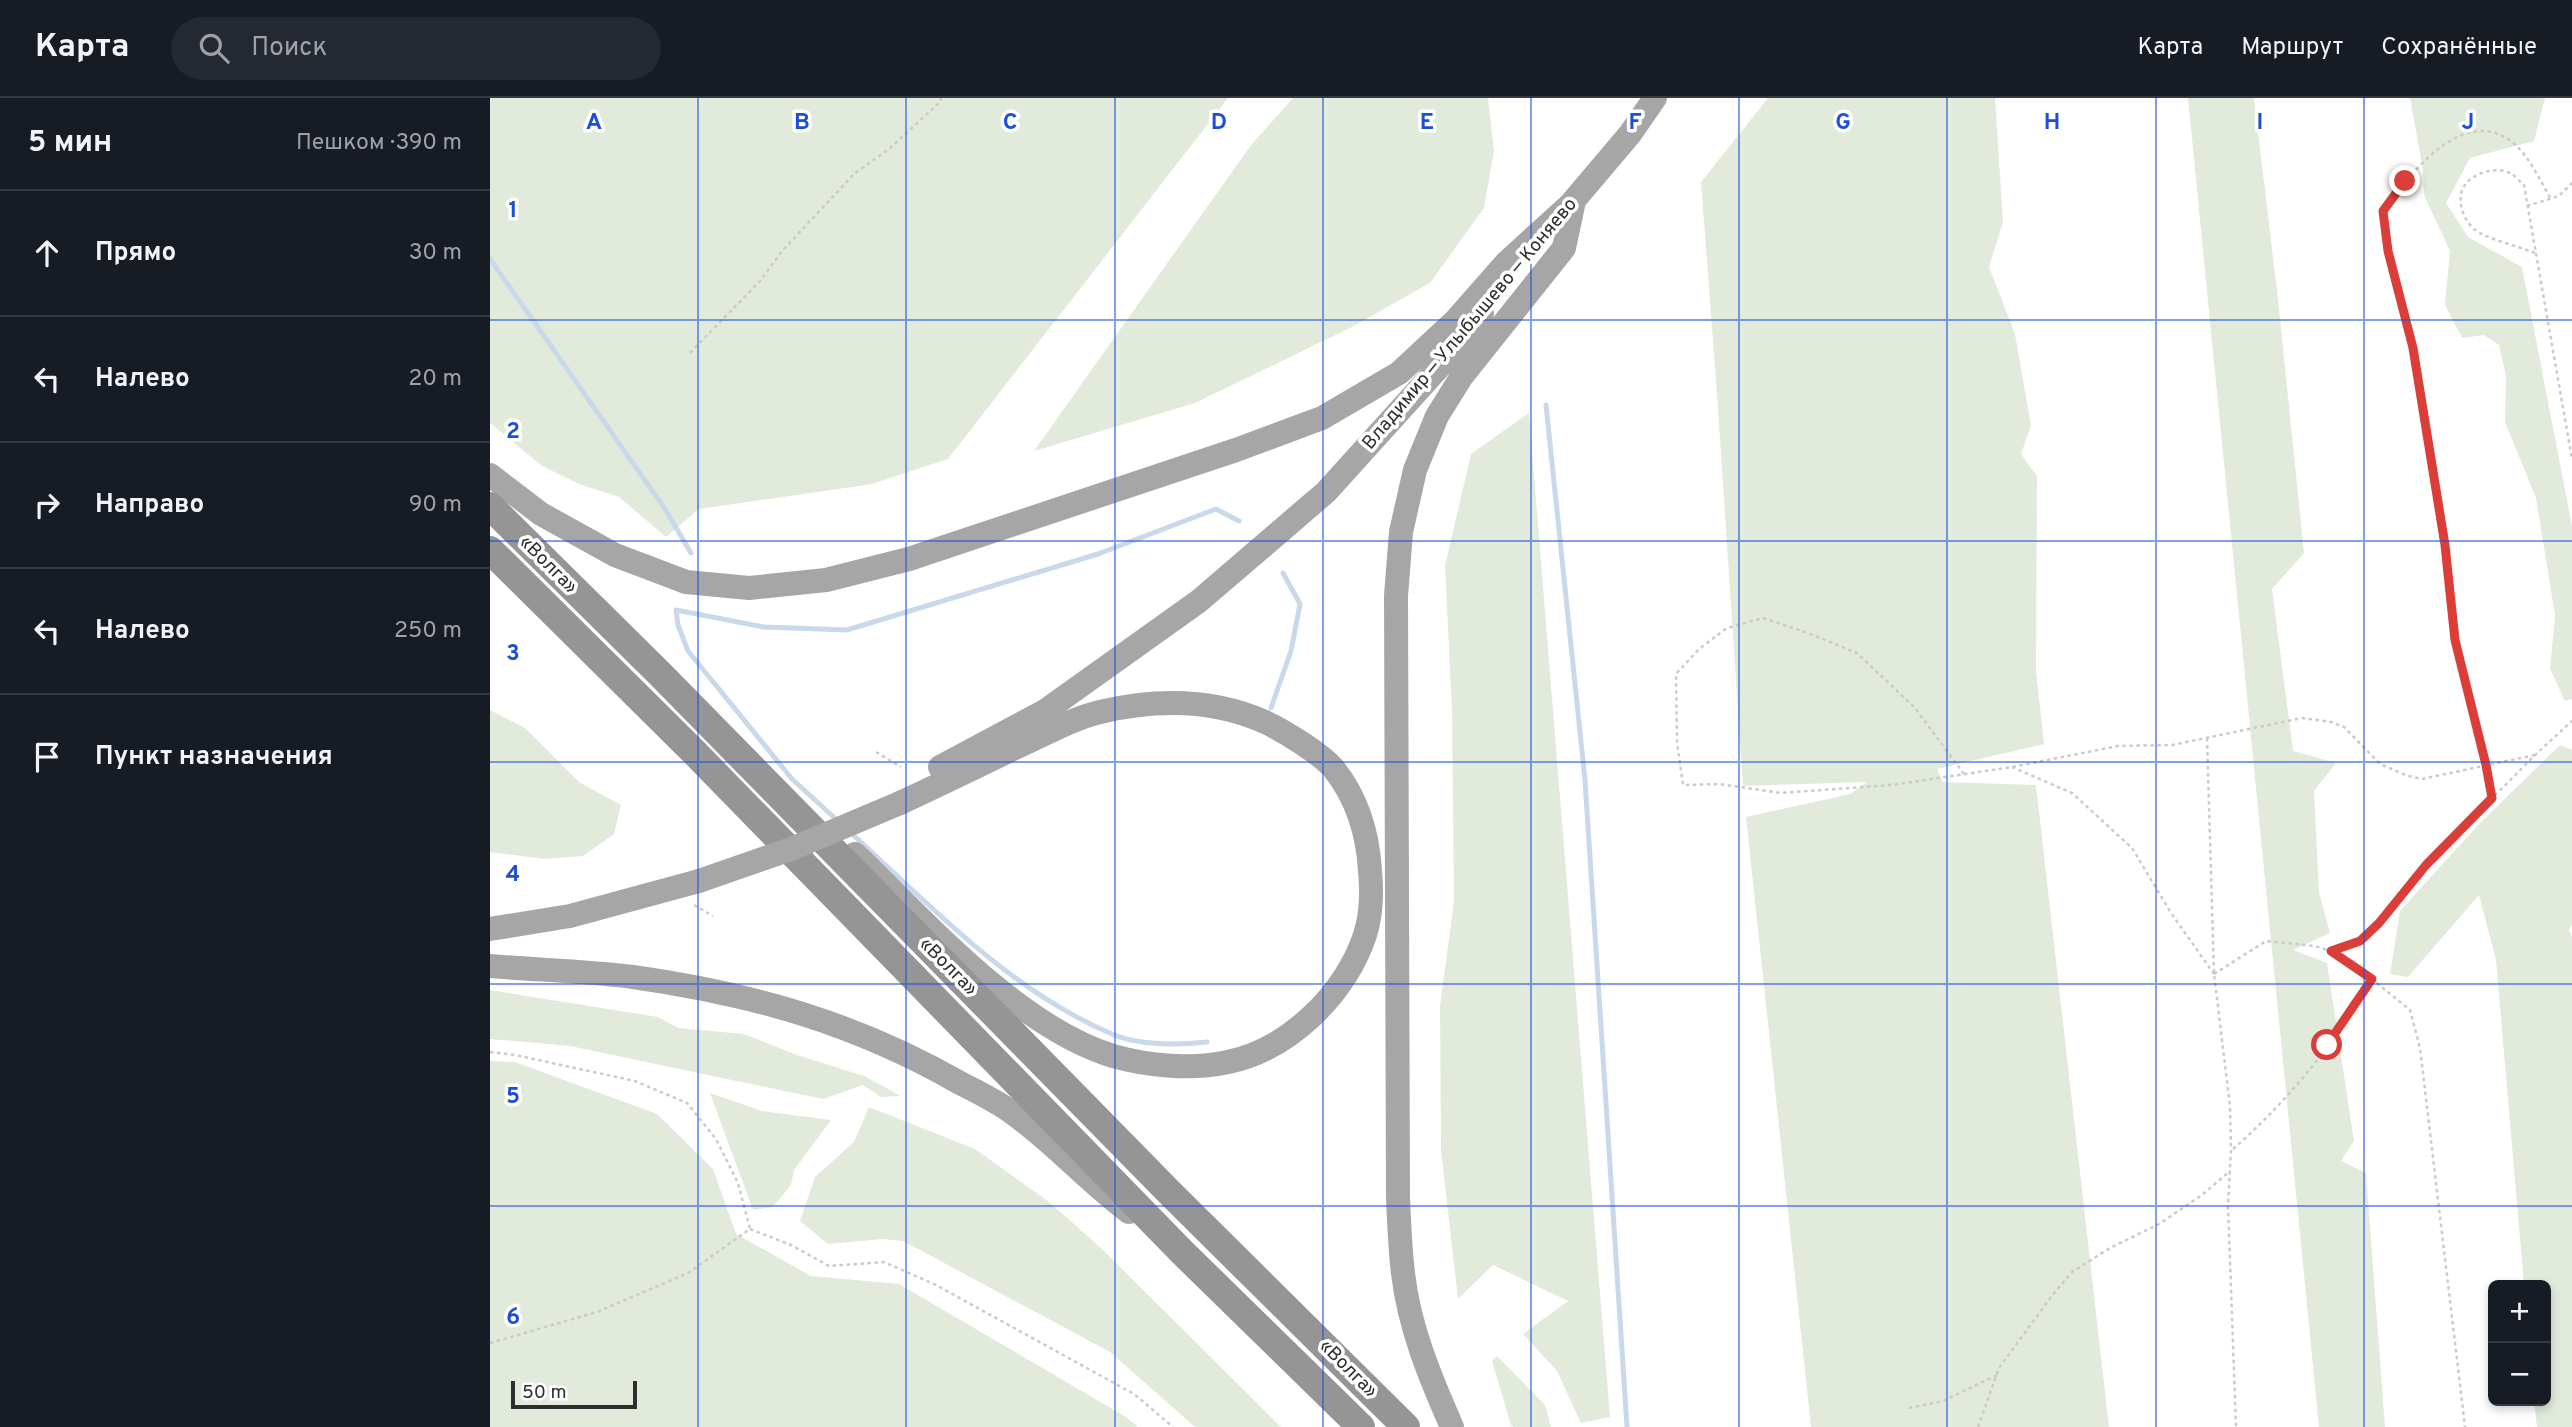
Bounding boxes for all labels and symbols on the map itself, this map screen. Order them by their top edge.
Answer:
text: A [586,109,602,138]
text: B [794,109,810,138]
text: C [1003,109,1017,138]
text: D [1211,109,1227,138]
text: E [1420,109,1434,138]
text: F [1628,109,1642,138]
text: G [1835,109,1851,138]
text: H [2044,109,2060,138]
text: I [2257,109,2263,138]
text: J [2462,109,2474,138]
route end [2389,165,2420,196]
street label: Владимир — Улыбышево — Коняево [1357,193,1583,455]
text: 1 [508,197,518,226]
text: 2 [506,418,520,447]
street label: «Волга» [514,531,582,599]
text: 3 [506,640,520,669]
text: 4 [506,861,520,890]
street label: «Волга» [914,933,982,1001]
route start [2311,1029,2342,1060]
text: 5 [506,1083,520,1112]
text: 6 [506,1304,520,1333]
street label: «Волга» [1314,1335,1382,1403]
scale bar [511,1378,637,1410]

